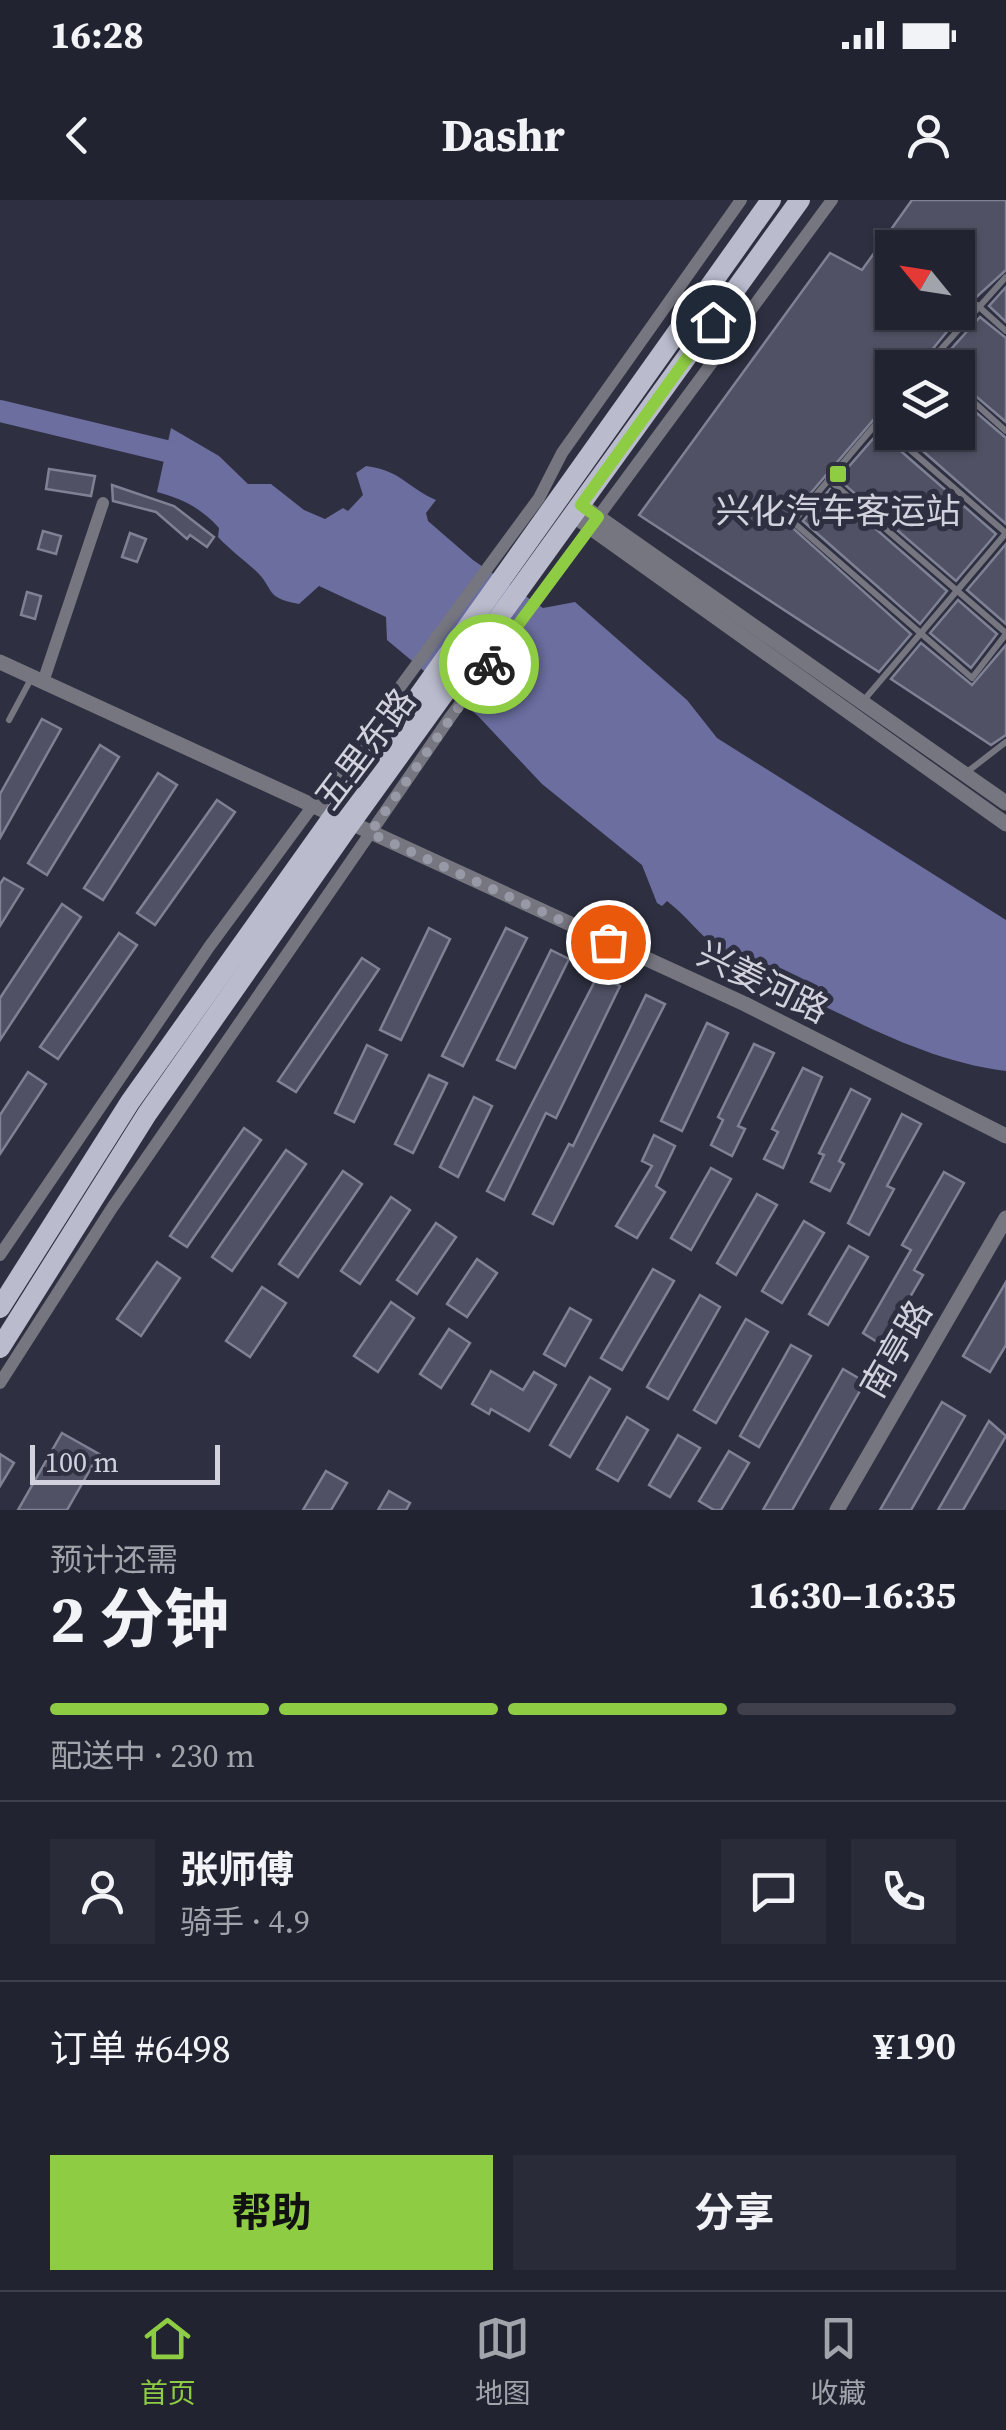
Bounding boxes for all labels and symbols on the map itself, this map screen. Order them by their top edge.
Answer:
north arrow [875,230,975,330]
pin [671,280,756,365]
marker: 兴化汽车客运站 [827,463,849,485]
place label: 兴化汽车客运站 [715,487,961,535]
courier [439,614,539,714]
street label: 五里东路 [304,679,426,819]
pin [566,900,651,985]
street label: 兴姜河路 [690,930,836,1034]
street label: 南亭路 [849,1292,943,1406]
scale bar [30,1440,220,1484]

